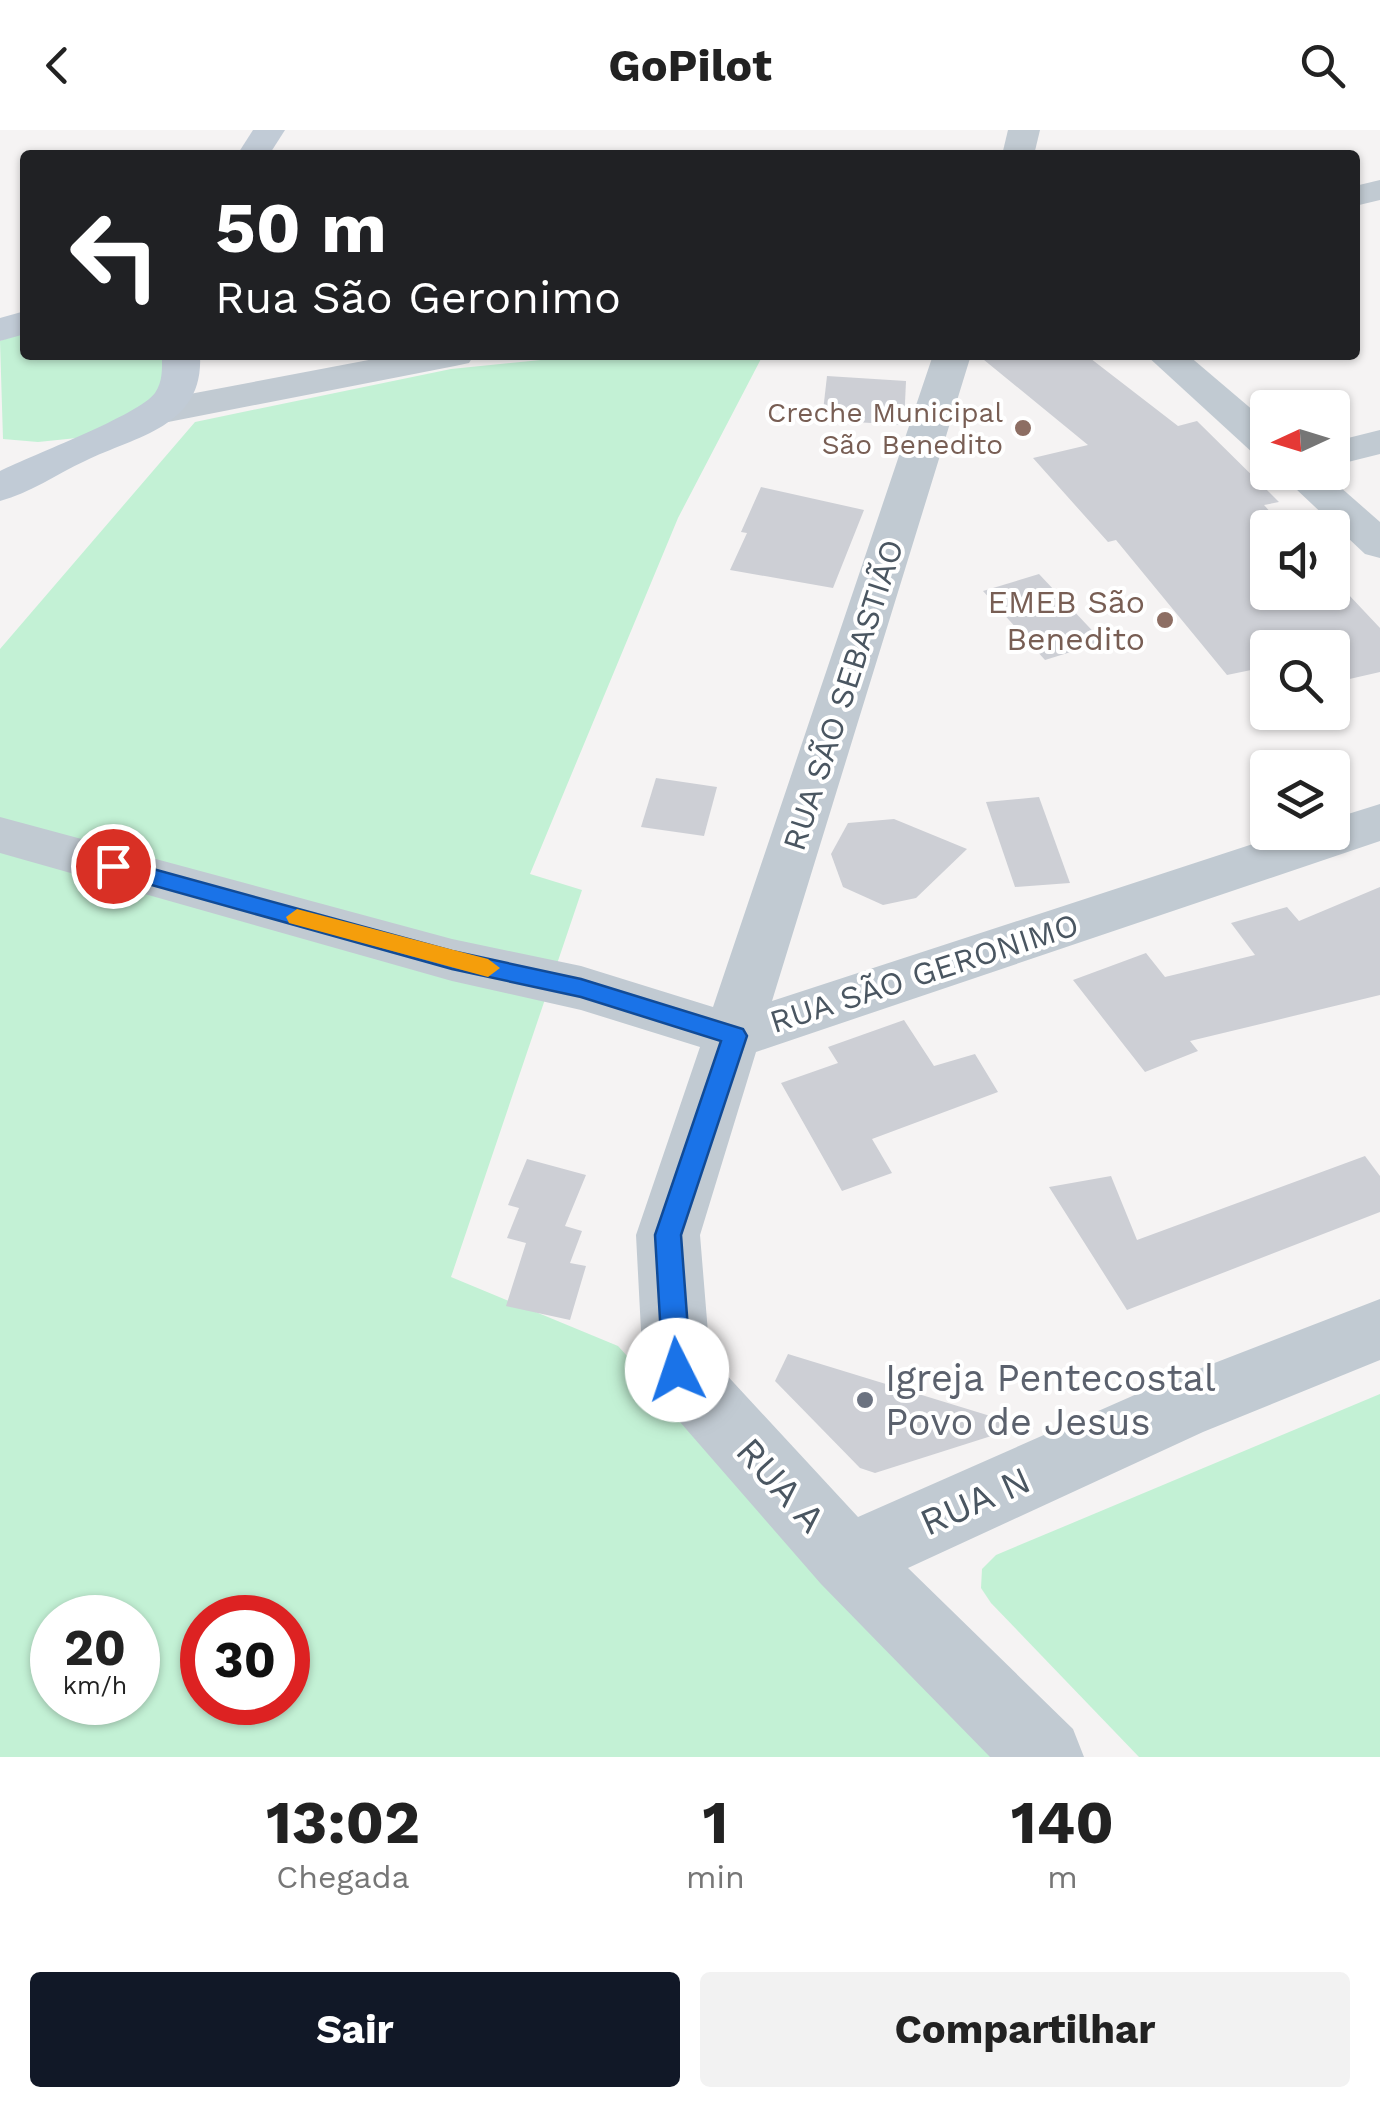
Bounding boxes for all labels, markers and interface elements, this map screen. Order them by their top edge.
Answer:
icon: back [30,38,85,93]
icon: search [1295,38,1350,93]
text: GoPilot [608,39,772,92]
text: 50 m [215,187,387,269]
icon: left [50,190,180,320]
text: Rua São Geronimo [215,271,621,324]
north arrow [1250,390,1350,490]
map controls [1250,390,1350,850]
place label: Creche Municipal São Benedito [767,396,1003,461]
marker: Creche Municipal São Benedito [1012,417,1034,439]
button: sound [1250,510,1350,610]
street label: RUA SÃO SEBASTIÃO [775,535,911,855]
place label: EMEB São Benedito [988,583,1145,658]
marker: EMEB São Benedito [1154,609,1176,631]
button: search [1250,630,1350,730]
button: layers [1250,750,1350,850]
pin [71,824,156,909]
icon: arrive [86,839,141,894]
street label: RUA SÃO GERONIMO [765,905,1083,1041]
position arrow [625,1318,729,1422]
place label: Igreja Pentecostal Povo de Jesus [885,1356,1216,1444]
marker: Igreja Pentecostal Povo de Jesus [854,1389,876,1411]
street label: RUA A [727,1429,835,1541]
street label: RUA N [913,1457,1037,1545]
speed limit sign: 30 [180,1595,310,1725]
text: 20 [64,1618,126,1677]
text: km/h [63,1671,127,1700]
text: 13:02 [266,1787,420,1858]
text: 1 [702,1787,728,1858]
text: 140 [1011,1787,1114,1858]
text: Chegada [276,1858,410,1896]
text: min [686,1858,745,1896]
text: m [1047,1858,1078,1896]
button: Sair [30,1972,680,2087]
button: Compartilhar [700,1972,1350,2087]

